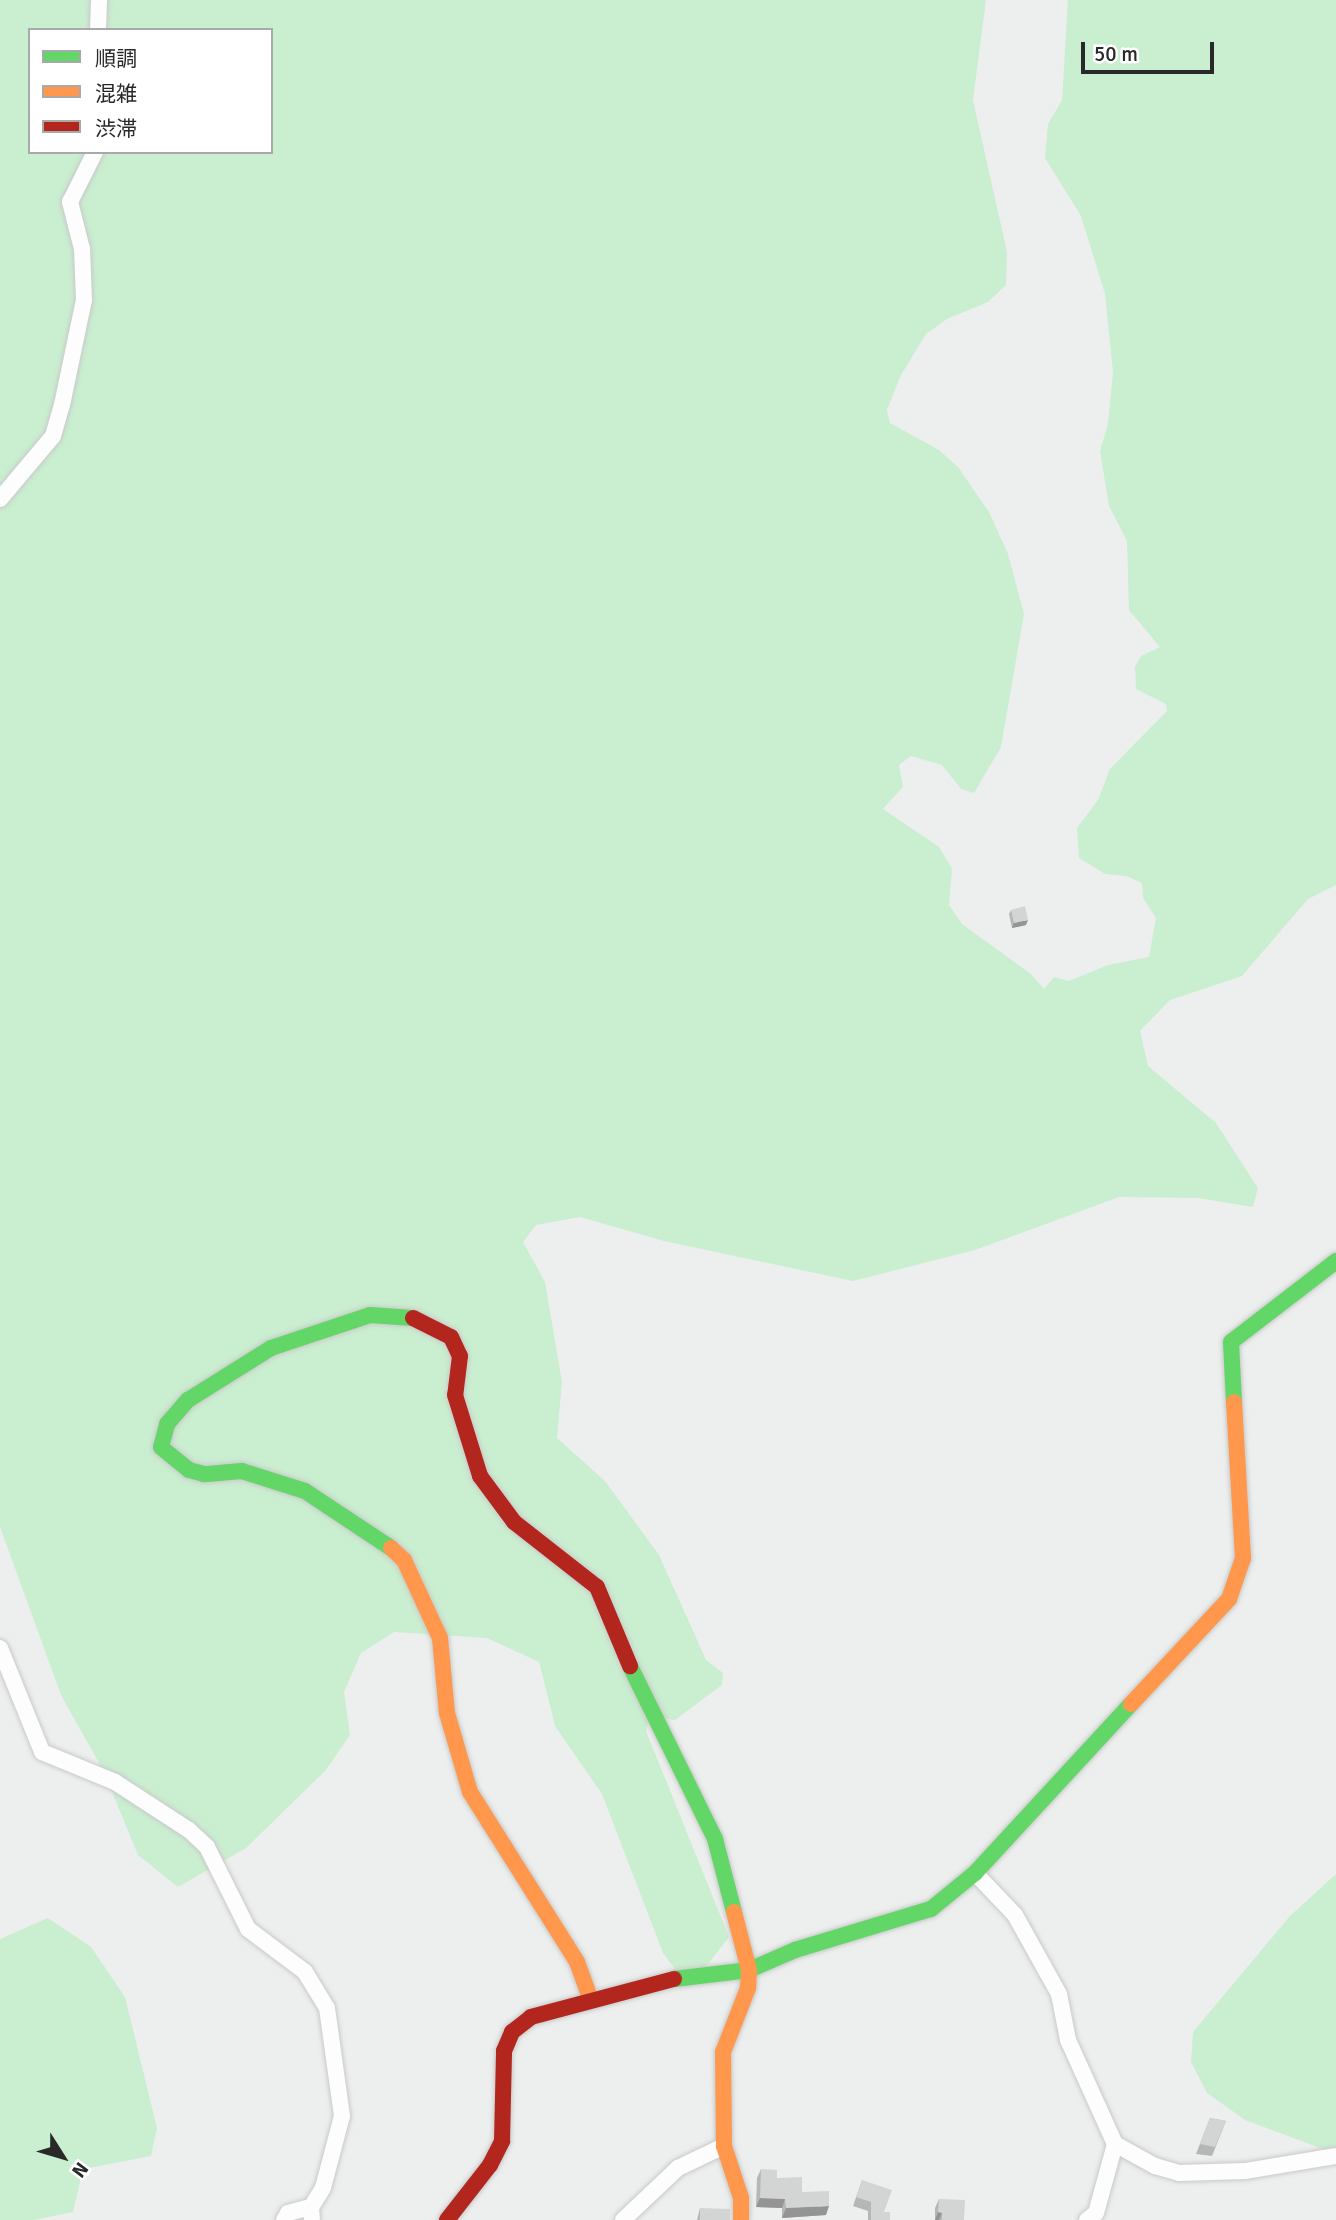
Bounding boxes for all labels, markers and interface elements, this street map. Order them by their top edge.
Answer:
legend [28,28,273,154]
scale bar [1084,28,1217,72]
text: 50 m [1094,41,1138,67]
text: 順調 [95,46,137,72]
text: 混雑 [95,81,137,107]
text: 渋滞 [95,116,137,142]
north arrow [28,2122,98,2192]
text: N [66,2157,93,2182]

